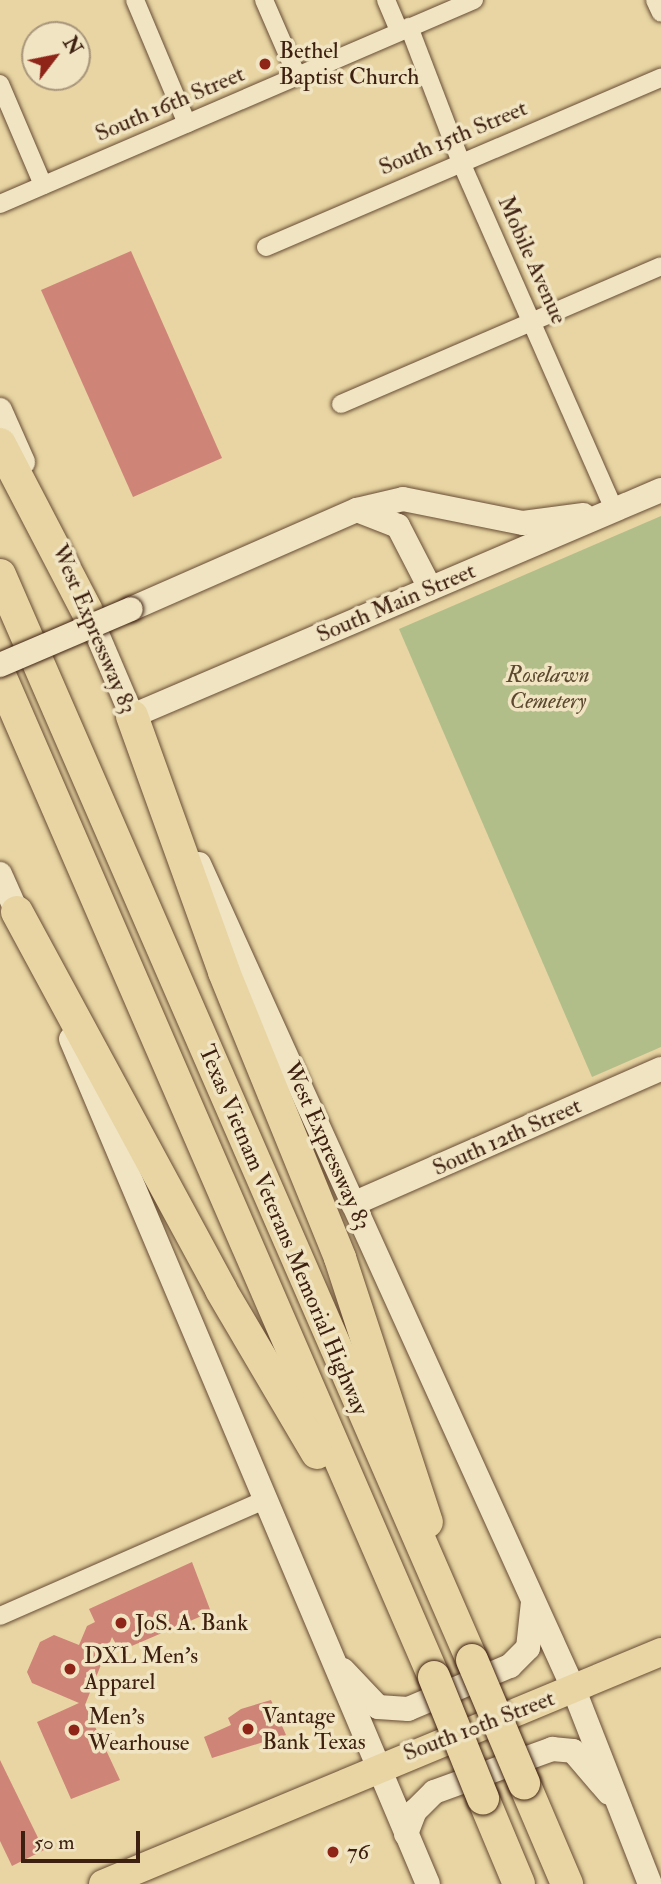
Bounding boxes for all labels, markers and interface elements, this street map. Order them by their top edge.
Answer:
north arrow [21,21,91,91]
text: N [57,32,87,59]
place label: Bethel Baptist Church [279,37,419,91]
marker: Bethel Baptist Church [257,56,273,72]
street label: South 16th Street [91,60,249,148]
street label: South 15th Street [375,94,531,182]
street label: Mobile Avenue [492,192,572,328]
street label: West Expressway 83 [46,540,142,718]
street label: South Main Street [312,557,480,649]
park label: Roselawn Cemetery [506,661,590,715]
street label: Texas Vietnam Veterans Memorial Highway [192,1041,374,1419]
street label: West Expressway 83 [278,1058,376,1234]
street label: South 12th Street [428,1092,586,1182]
place label: JoS. A. Bank [135,1609,248,1637]
marker: JoS. A. Bank [113,1615,129,1631]
place label: DXL Men's Apparel [84,1642,198,1696]
marker: DXL Men's Apparel [62,1661,78,1677]
street label: South 10th Street [400,1684,558,1768]
place label: Vantage Bank Texas [262,1702,366,1756]
place label: Men's Wearhouse [88,1703,189,1757]
marker: Vantage Bank Texas [240,1721,256,1737]
marker: Men's Wearhouse [66,1722,82,1738]
scale bar [24,1818,144,1862]
text: 50 m [34,1829,75,1856]
place label: 76 [347,1838,369,1866]
marker: 76 [325,1844,341,1860]

